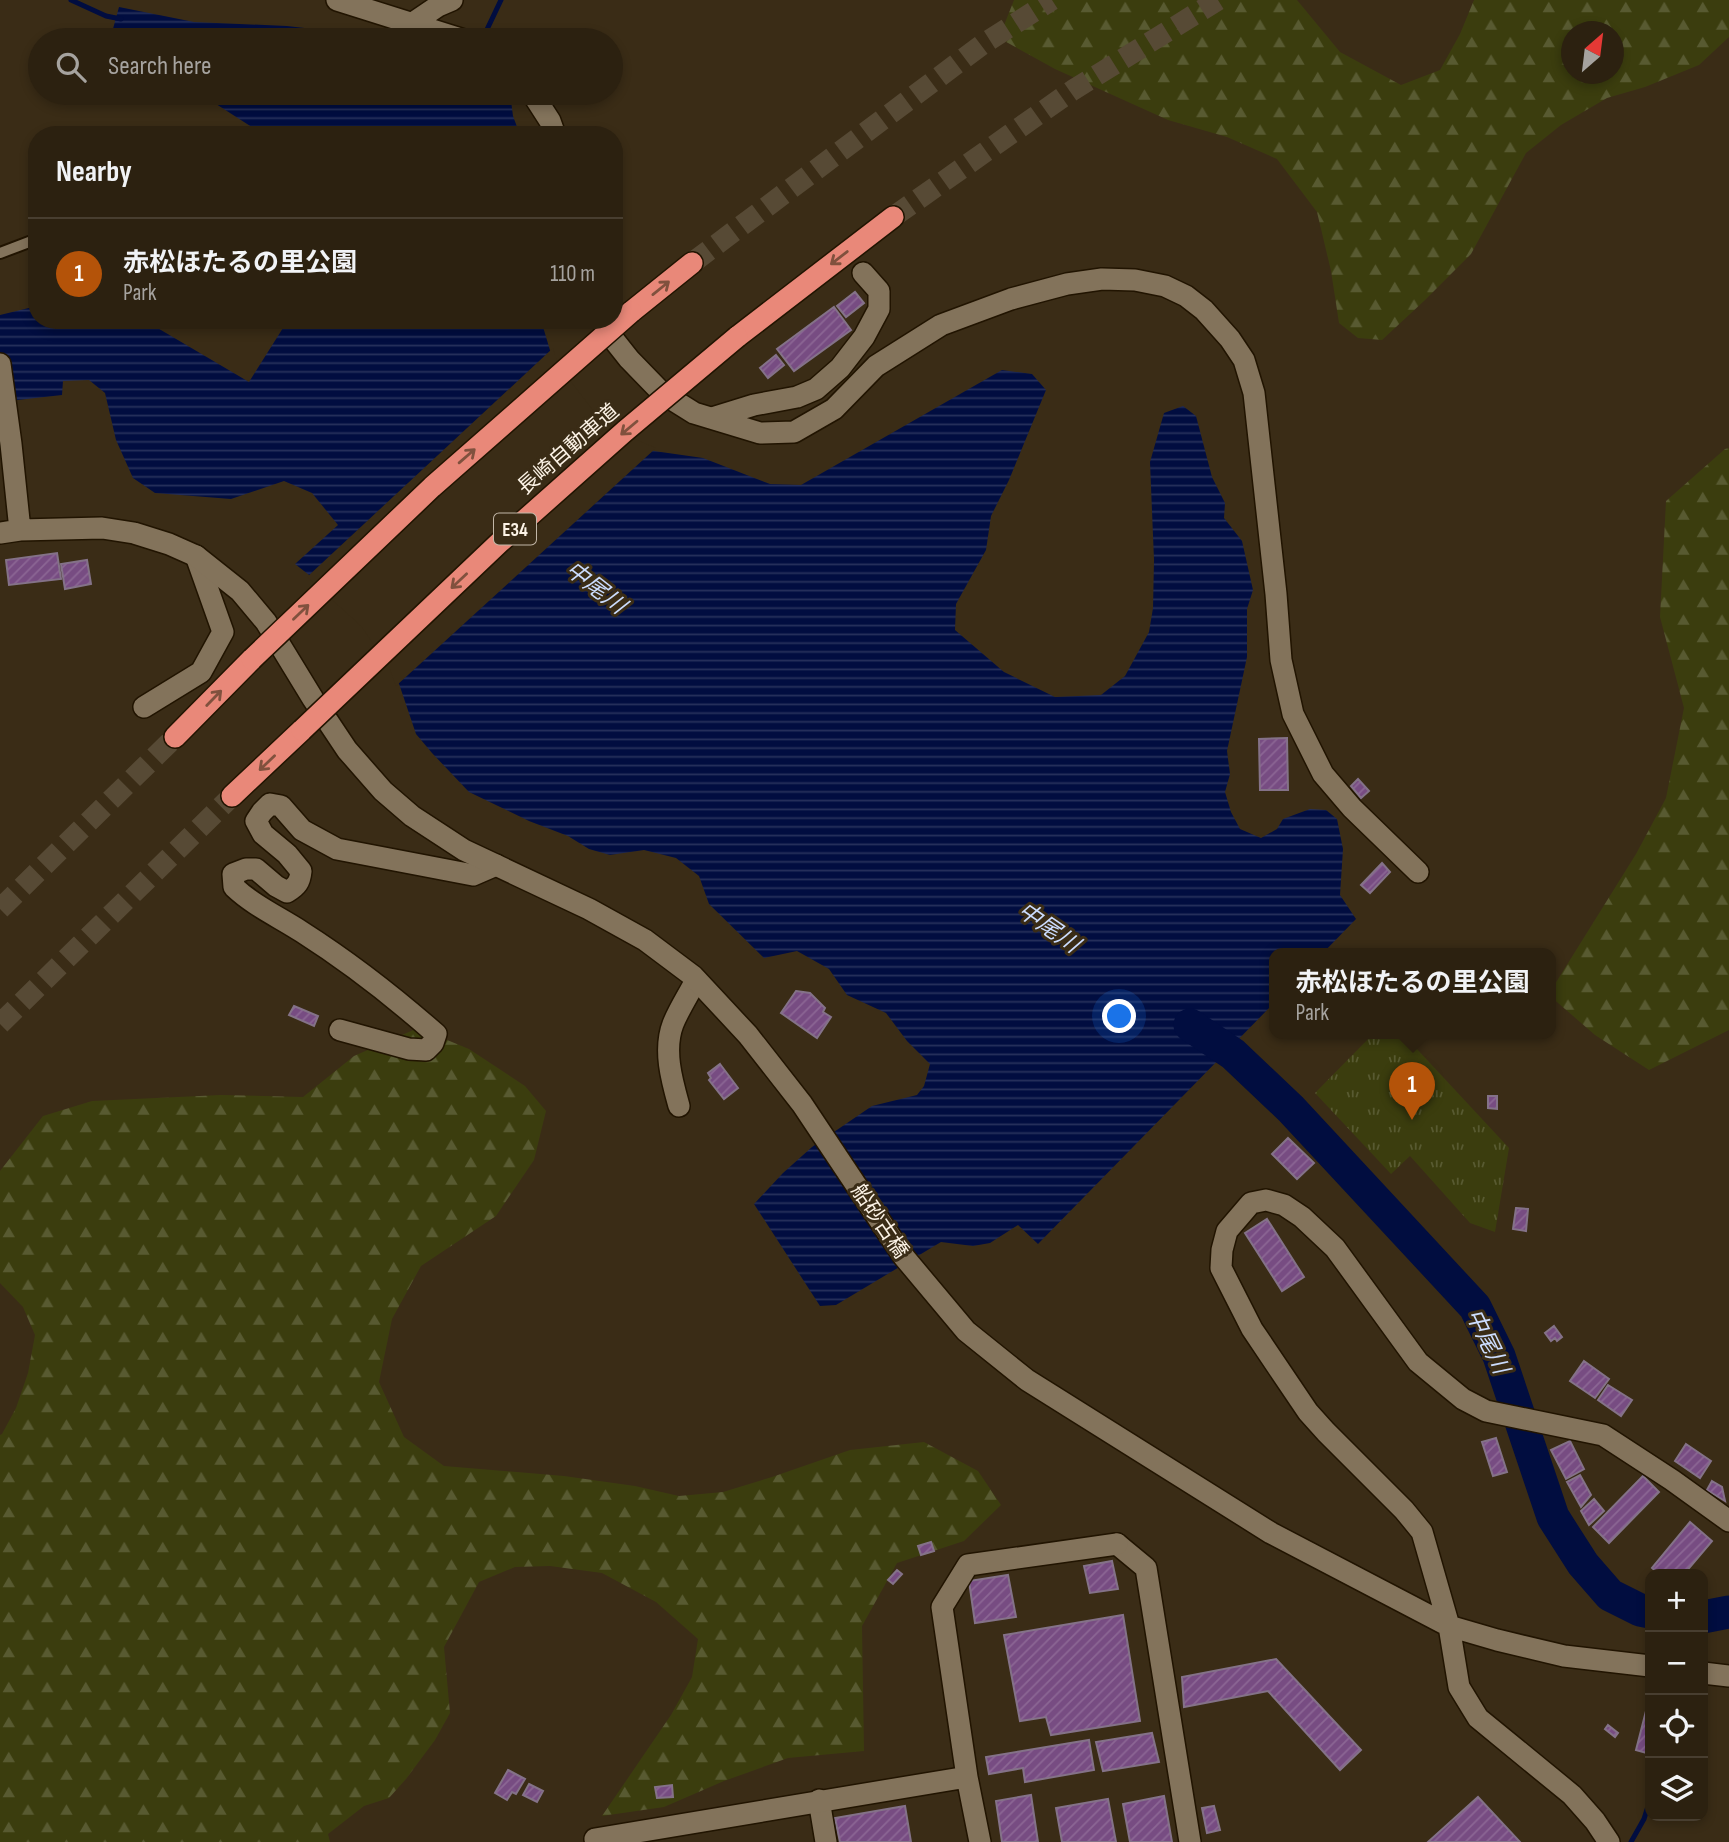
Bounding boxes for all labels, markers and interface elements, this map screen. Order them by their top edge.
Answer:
north arrow [1561,21,1624,84]
search box [28,28,623,105]
icon: search [52,48,90,86]
text: Search here [108,51,211,82]
text: Nearby [56,154,132,190]
text: 赤松ほたるの里公園 [123,248,357,279]
one-way arrow [831,251,849,266]
text: 1 [74,260,84,288]
text: 110 m [550,260,595,288]
text: Park [123,279,157,307]
one-way arrow [652,280,670,296]
street label: 長崎自動車道 [513,399,624,500]
one-way arrow [620,421,638,436]
one-way arrow [458,448,476,464]
road number: E34 [494,514,536,544]
water label: 中尾川 [560,556,634,622]
one-way arrow [451,572,468,589]
one-way arrow [293,603,310,620]
one-way arrow [205,690,222,707]
one-way arrow [259,754,276,771]
water label: 中尾川 [1012,897,1087,961]
popup [1269,948,1556,1039]
text: 赤松ほたるの里公園 [1295,968,1530,999]
your location [1102,999,1136,1033]
text: Park [1295,999,1329,1027]
pin: 1 [1389,1062,1435,1120]
street label: 船砂古橋 [846,1179,913,1263]
water label: 中尾川 [1459,1304,1516,1381]
map controls [1645,1569,1708,1821]
button: + [1645,1569,1708,1632]
button: − [1645,1632,1708,1695]
button: locate [1645,1695,1708,1758]
button: layers [1645,1758,1708,1821]

